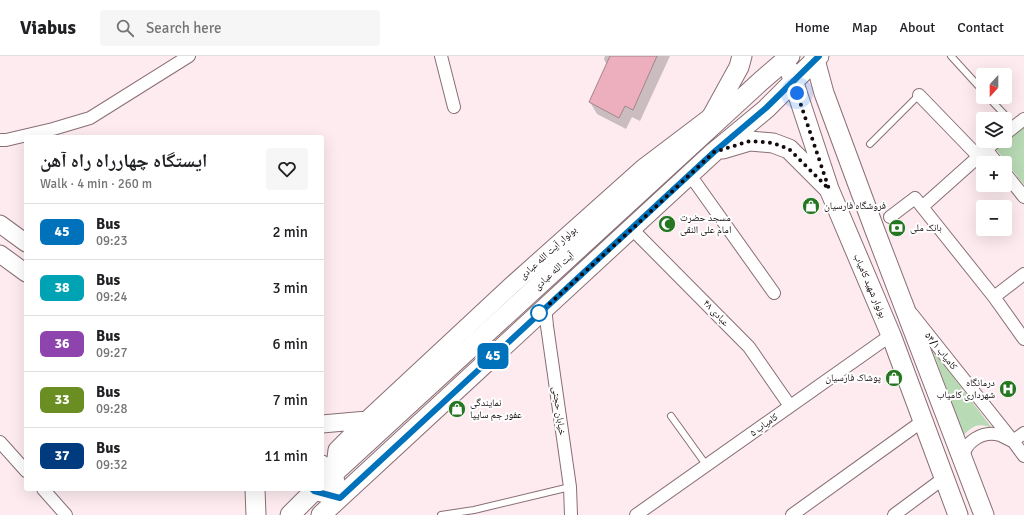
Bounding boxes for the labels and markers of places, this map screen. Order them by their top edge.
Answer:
shop icon: فروشگاه فارسیان [801,196,821,216]
place label: فروشگاه فارسیان [824,200,886,212]
place label: مسجد حضرت امام علی النقی [680,212,731,237]
mosque icon: مسجد حضرت امام علی النقی [657,214,677,234]
bank icon: بانک ملی [887,218,907,238]
place label: بانک ملی [910,222,942,234]
unlabelled marker [530,304,548,322]
shop icon: پوشاک فارسیان [884,368,904,388]
place label: پوشاک فارسیان [825,372,881,384]
place label: درمانگاه شهرداری کامیاب [937,377,995,401]
hospital icon: درمانگاه شهرداری کامیاب [998,379,1018,399]
place label: نمایندگی عفور جم سایپا [470,397,522,422]
shop icon: نمایندگی عفور جم سایپا [447,399,467,419]

